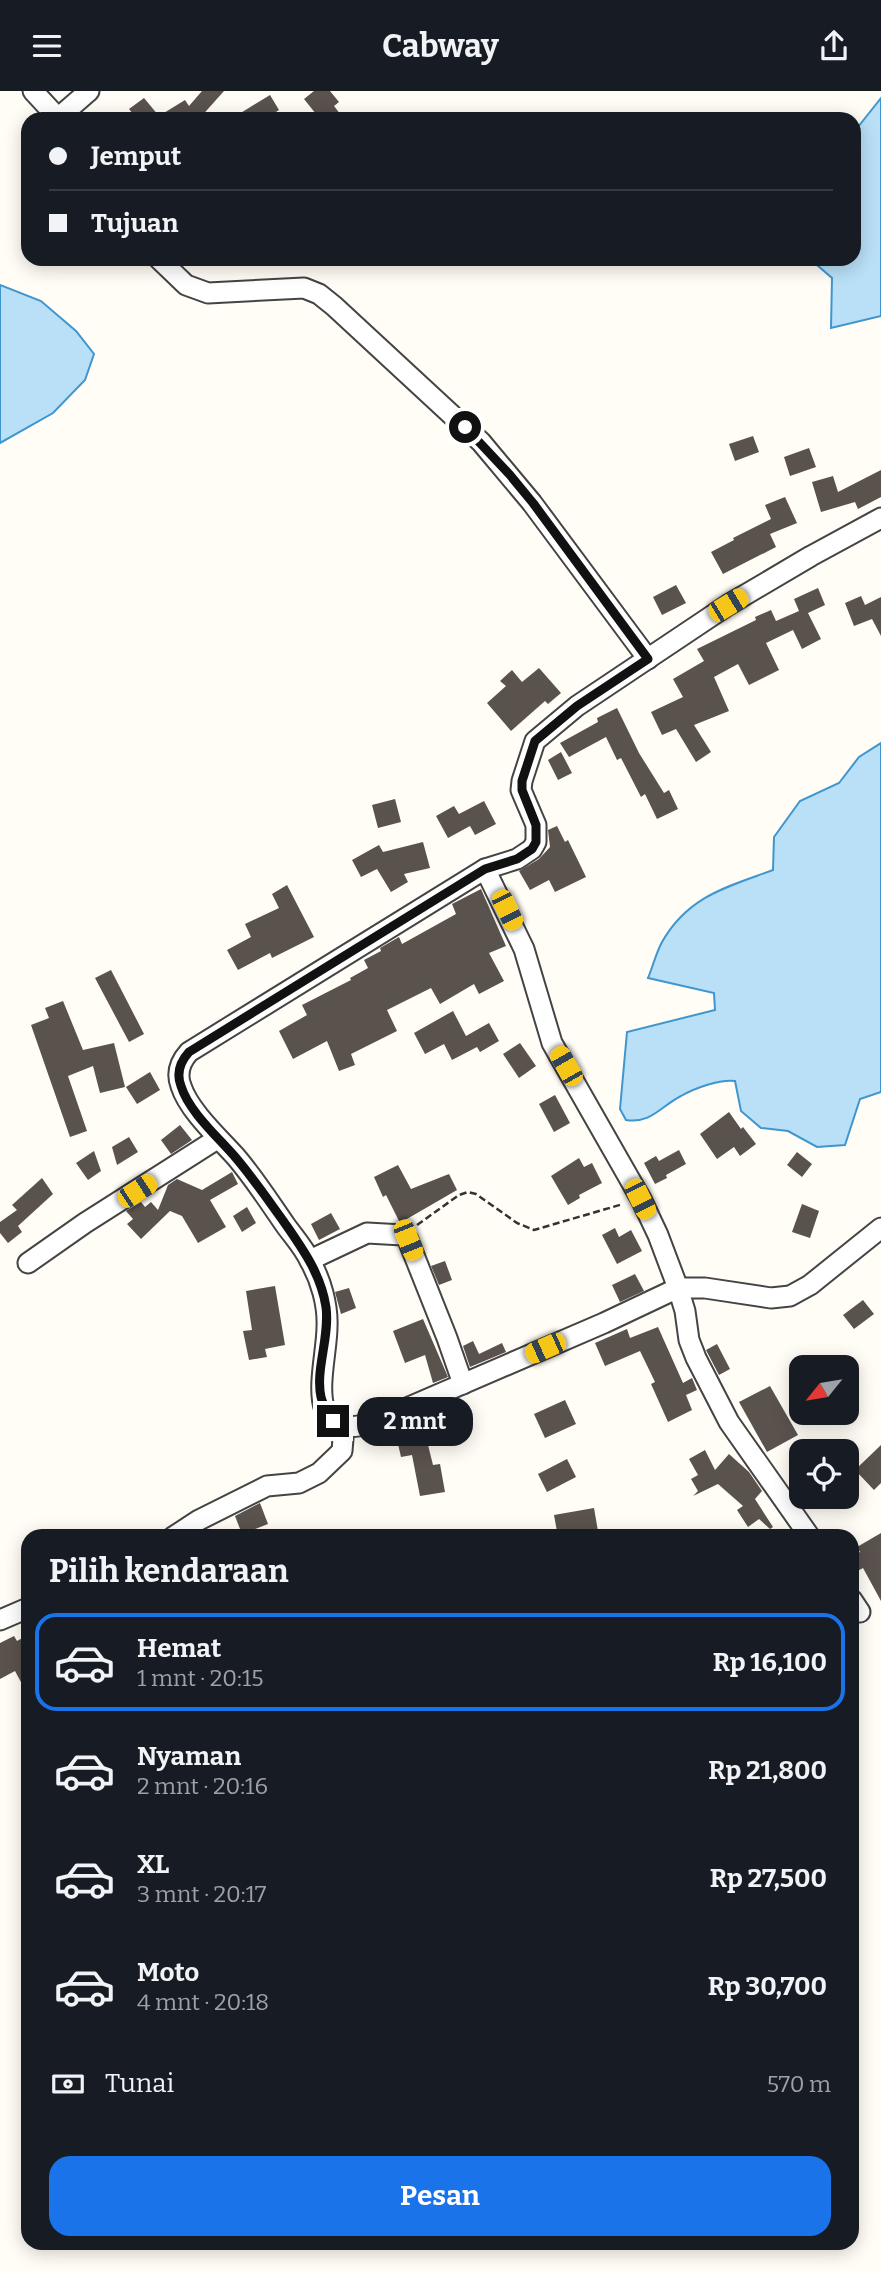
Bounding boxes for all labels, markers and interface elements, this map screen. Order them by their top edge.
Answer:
icon: menu [28,27,66,65]
text: Cabway [382,27,499,65]
icon: share [815,27,853,65]
text: Jemput [91,141,181,172]
text: Tujuan [91,208,178,239]
route start [449,411,481,443]
car [705,585,752,625]
car [489,887,526,933]
car [547,1043,586,1089]
car [114,1171,161,1211]
car [622,1176,659,1222]
car [391,1217,426,1263]
car [522,1330,569,1366]
north arrow [789,1355,859,1425]
map controls [789,1355,859,1509]
callout: 2 mnt [358,1397,473,1445]
route end [317,1405,349,1437]
text: 2 mnt [384,1407,446,1435]
button: locate [789,1439,859,1509]
text: Pilih kendaraan [49,1552,289,1590]
icon: car [53,1631,116,1694]
text: Hemat [137,1633,221,1664]
text: Rp 16,100 [713,1647,827,1678]
text: 1 mnt · 20:15 [137,1664,264,1692]
icon: car [53,1739,116,1802]
text: Nyaman [137,1741,241,1772]
text: Rp 21,800 [708,1755,827,1786]
text: 2 mnt · 20:16 [137,1772,268,1800]
icon: car [53,1847,116,1910]
text: XL [137,1849,169,1880]
text: Rp 27,500 [710,1863,827,1894]
text: 3 mnt · 20:17 [137,1880,266,1908]
icon: car [53,1955,116,2018]
text: Moto [137,1957,199,1988]
text: Rp 30,700 [708,1971,827,2002]
text: 4 mnt · 20:18 [137,1988,269,2016]
icon: cash [49,2065,87,2103]
text: Tunai [105,2068,174,2099]
text: 570 m [767,2070,831,2098]
button: Pesan [49,2156,831,2236]

